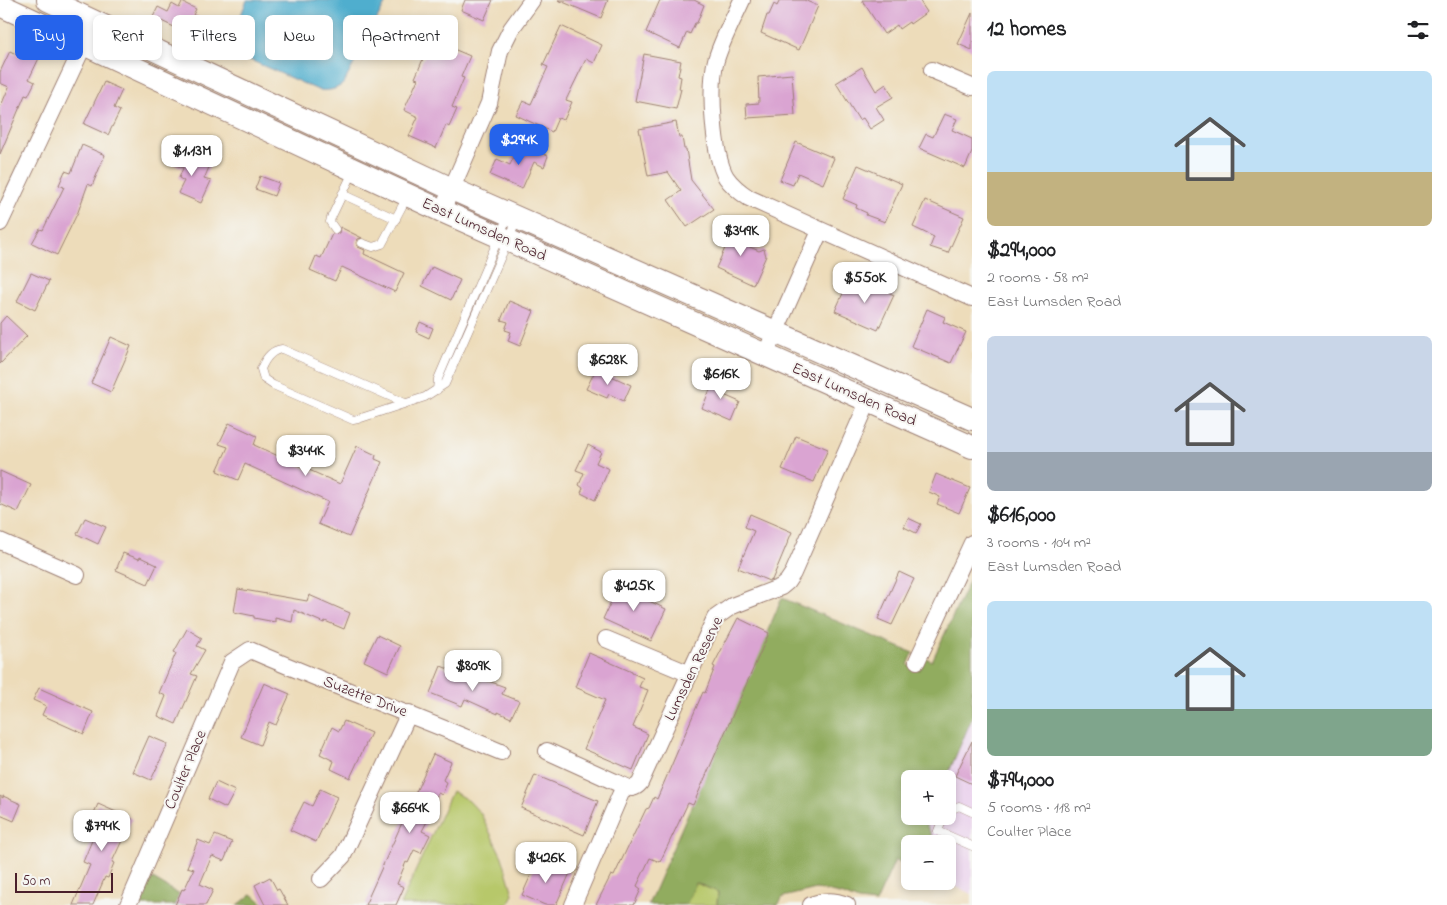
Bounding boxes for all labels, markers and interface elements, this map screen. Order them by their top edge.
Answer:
chip: Buy [15,15,83,60]
chip: Rent [93,15,162,60]
chip: Filters [172,15,255,60]
chip: New [265,15,333,60]
chip: Apartment [343,15,458,60]
text: 12 homes [987,15,1067,45]
icon: filters [1404,16,1432,44]
icon: home [1165,104,1255,194]
pin: $294K [484,124,554,166]
text: $294K [501,128,537,152]
pin: $1.13M [151,134,233,177]
text: $1.13M [172,139,212,163]
street label: East Lumsden Road [418,192,550,268]
pin: $349K [706,214,776,257]
text: $349K [723,219,759,243]
text: $294,000 [987,236,1056,266]
pin: $550K [830,262,900,304]
text: $550K [844,266,886,290]
text: 2 rooms · 58 m² [987,266,1089,290]
text: East Lumsden Road [987,290,1121,314]
pin: $628K [573,344,643,386]
text: $628K [589,348,627,372]
street label: East Lumsden Road [788,357,920,433]
pin: $616K [686,358,756,400]
text: $616K [703,362,739,386]
icon: home [1165,369,1255,459]
pin: $344K [271,434,341,477]
text: $344K [287,439,325,463]
text: $616,000 [987,501,1056,531]
text: 3 rooms · 104 m² [987,531,1091,555]
text: East Lumsden Road [987,555,1121,579]
pin: $425K [599,570,669,612]
text: $425K [613,574,655,598]
street label: Lumsden Reserve [658,612,730,725]
icon: home [1165,634,1255,724]
pin: $809K [438,650,508,692]
text: $809K [455,654,491,678]
street label: Suzette Drive [319,670,411,724]
street label: Coulter Place [158,726,214,813]
text: $794,000 [987,766,1054,796]
map controls [901,770,956,890]
button: + [901,770,956,825]
pin: $664K [375,792,445,834]
text: $664K [391,796,429,820]
text: 5 rooms · 118 m² [987,796,1091,820]
pin: $794K [67,810,137,852]
text: $794K [84,814,120,838]
text: Coulter Place [987,820,1071,844]
button: − [901,835,956,890]
pin: $426K [511,842,581,884]
text: $426K [526,846,566,870]
scale bar [15,870,112,893]
text: 50 m [22,871,50,892]

